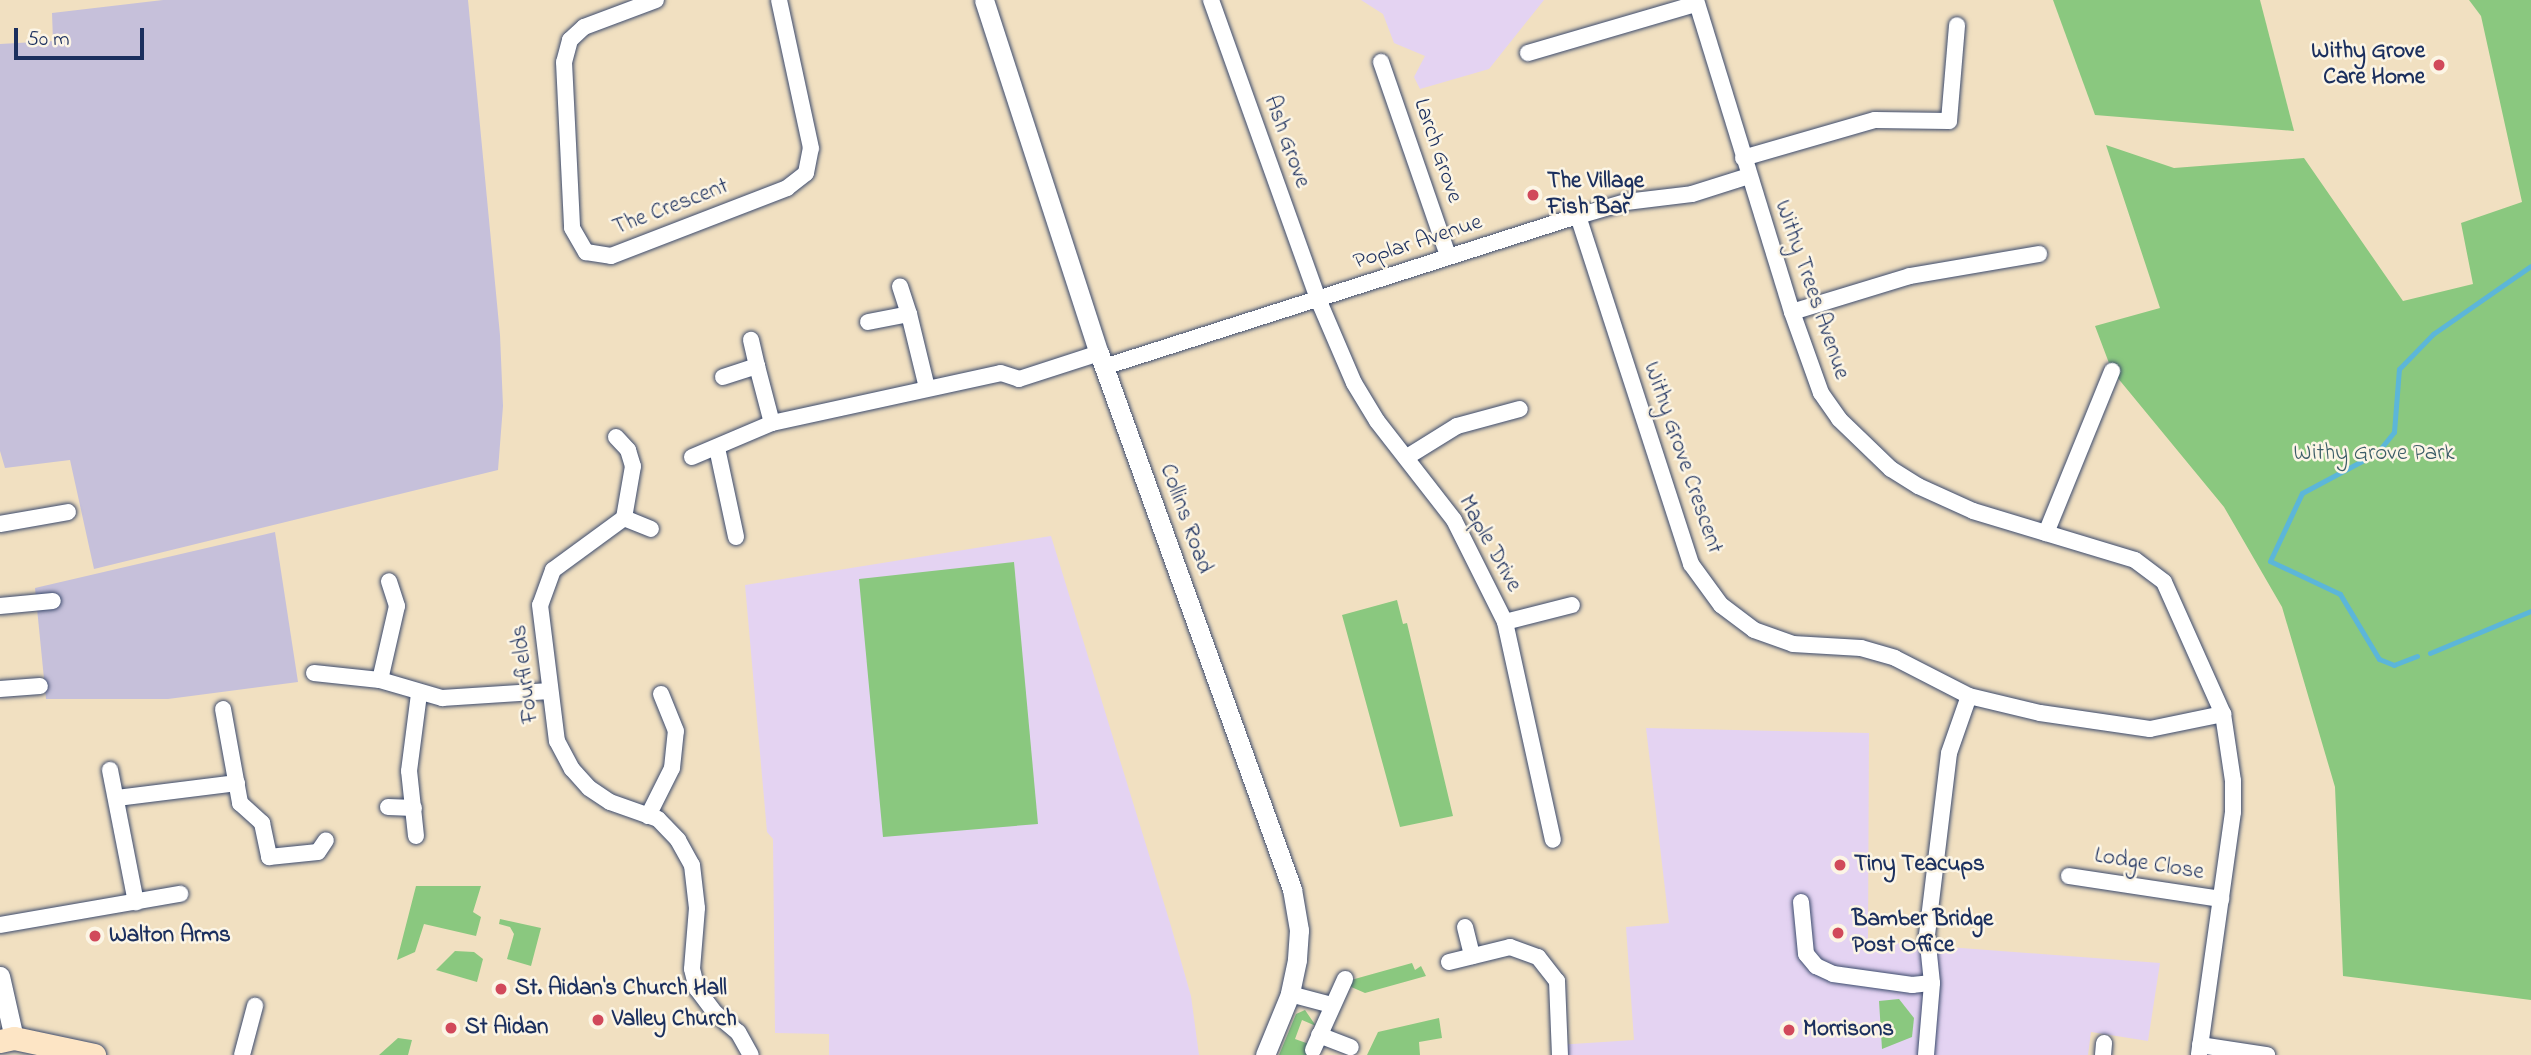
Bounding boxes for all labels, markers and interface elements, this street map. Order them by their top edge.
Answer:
scale bar [18,14,147,58]
text: 50 m [27,25,70,55]
place label: Withy Grove Care Home [2311,38,2425,92]
marker: Withy Grove Care Home [2431,57,2447,73]
street label: Ash Grove [1257,92,1315,192]
street label: Larch Grove [1406,95,1468,207]
place label: The Village Fish Bar [1547,168,1644,222]
street label: The Crescent [609,173,733,243]
marker: The Village Fish Bar [1525,187,1541,203]
street label: Withy Trees Avenue [1767,197,1855,383]
street label: Poplar Avenue [1350,209,1486,277]
street label: Withy Grove Crescent [1636,359,1728,557]
park label: Withy Grove Park [2294,440,2454,468]
street label: Collins Road [1152,460,1218,578]
street label: Maple Drive [1451,491,1527,597]
street label: Fourfields [506,623,546,725]
street label: Lodge Close [2092,843,2206,887]
place label: Tiny Teacups [1854,851,1985,879]
marker: Tiny Teacups [1832,857,1848,873]
place label: Bamber Bridge Post Office [1852,906,1993,960]
place label: Walton Arms [109,922,231,950]
marker: Bamber Bridge Post Office [1830,925,1846,941]
marker: Walton Arms [87,928,103,944]
place label: St. Aidan's Church Hall [515,975,727,1003]
marker: St. Aidan's Church Hall [493,981,509,997]
place label: Valley Church [612,1006,737,1034]
marker: Valley Church [590,1012,606,1028]
place label: St Aidan [465,1014,548,1042]
place label: Morrisons [1803,1016,1894,1044]
marker: St Aidan [443,1020,459,1036]
marker: Morrisons [1781,1022,1797,1038]

